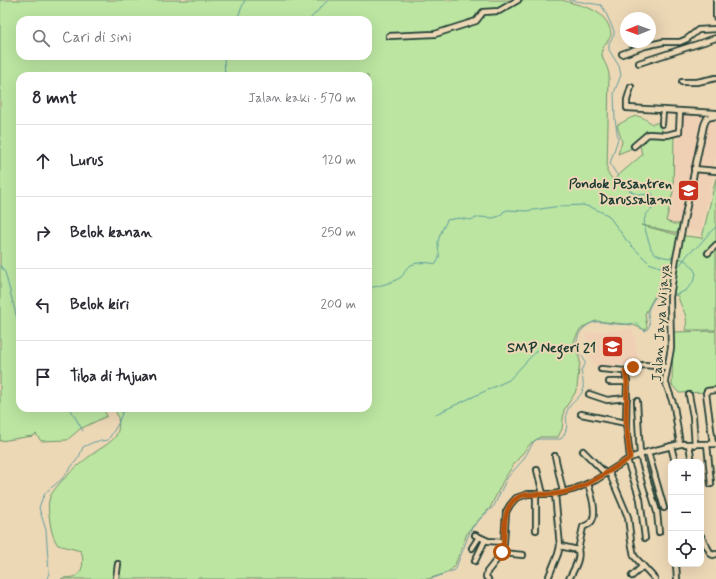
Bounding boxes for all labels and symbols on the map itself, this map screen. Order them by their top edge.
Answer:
north arrow [620,12,656,48]
place label: Pondok Pesantren Darussalam [569,175,672,209]
school or university icon: Pondok Pesantren Darussalam [675,178,701,204]
street label: Jalan Jaya Wijaya [648,264,674,382]
school or university icon: SMP Negeri 21 [599,334,625,360]
place label: SMP Negeri 21 [507,339,596,360]
route end [624,358,642,376]
route start [493,543,511,561]

